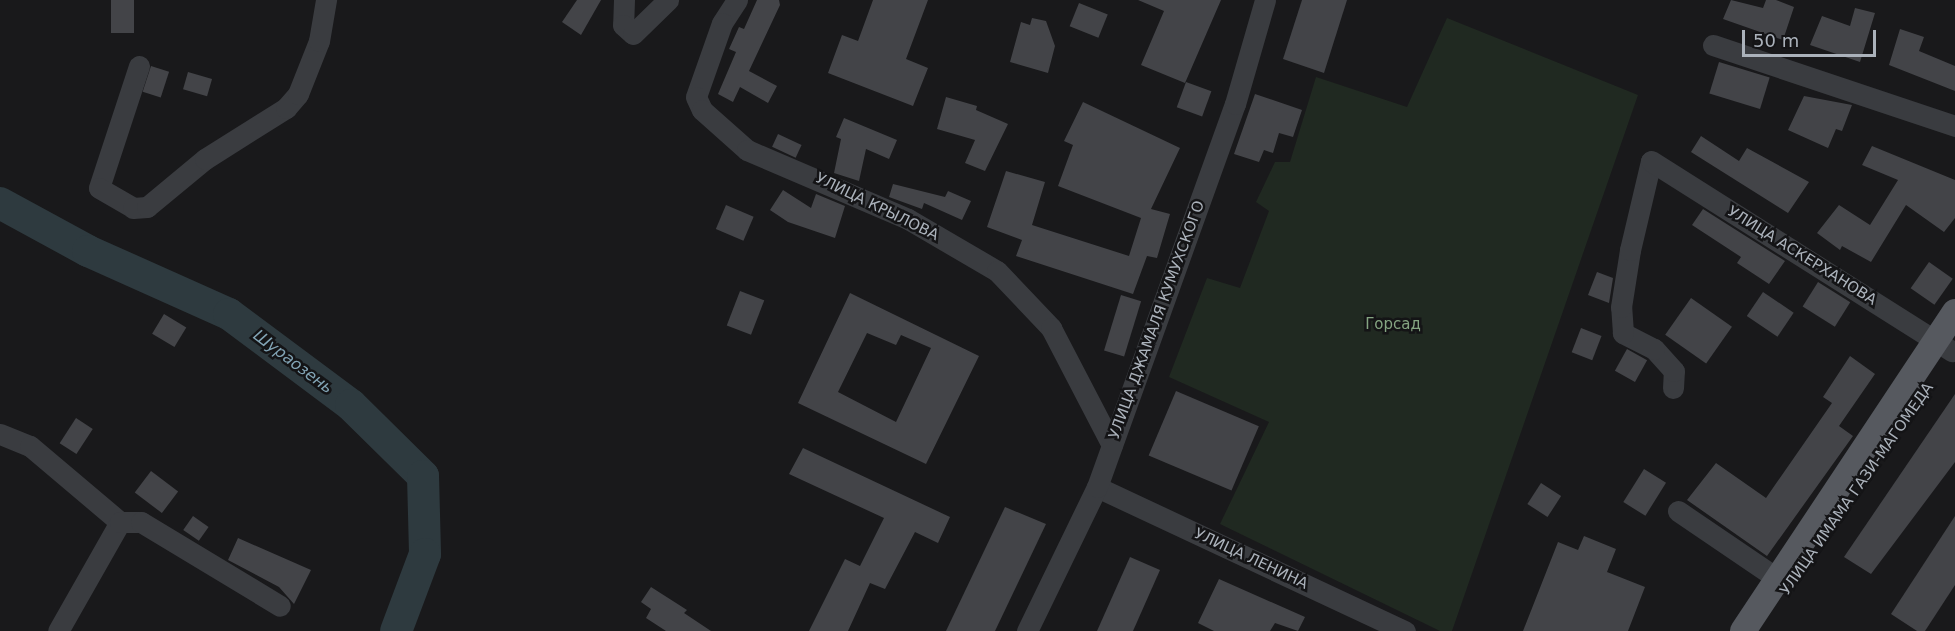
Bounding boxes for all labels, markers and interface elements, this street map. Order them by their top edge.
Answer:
scale bar [1745,18,1878,56]
text: 50 m [1753,30,1799,51]
street label: УЛИЦА КРЫЛОВА [812,169,942,245]
street label: УЛИЦА ДЖАМАЛЯ КУМУХСКОГО [1105,198,1209,442]
street label: УЛИЦА АСКЕРХАНОВА [1724,203,1880,309]
park label: Горсад [1365,316,1421,334]
water label: Шураозень [249,326,337,398]
street label: УЛИЦА ИМАМА ГАЗИ-МАГОМЕДА [1777,379,1937,599]
street label: УЛИЦА ЛЕНИНА [1191,525,1311,593]

